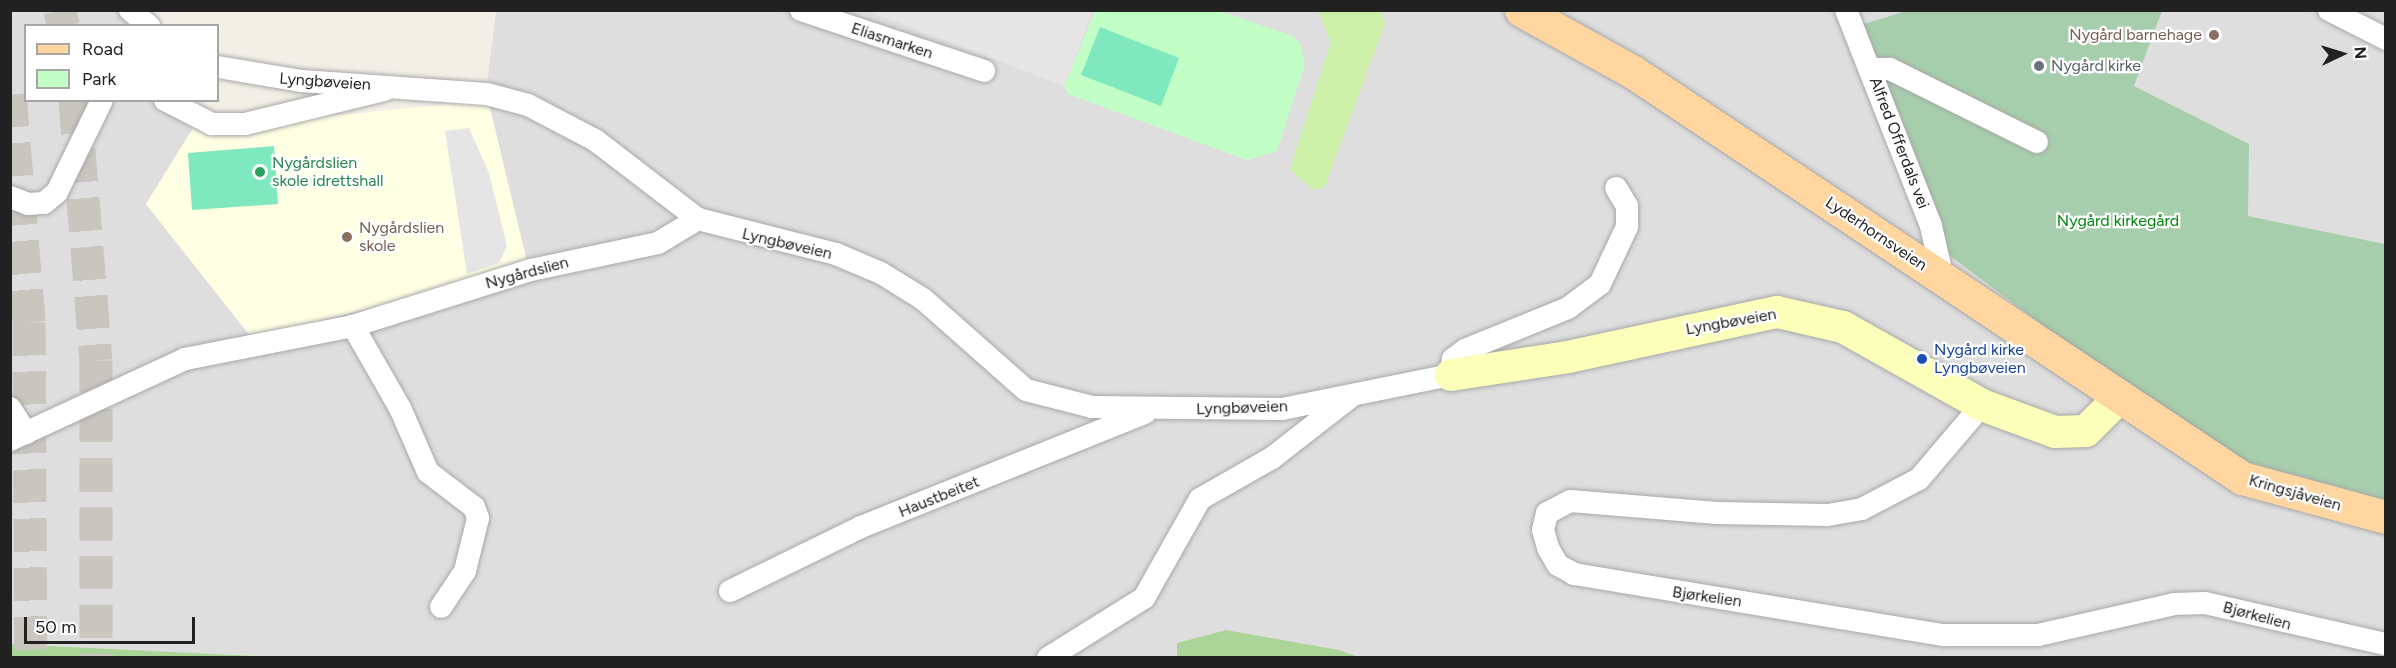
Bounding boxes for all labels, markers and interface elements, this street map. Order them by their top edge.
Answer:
street label: Eliasmarken [849,19,935,63]
legend [24,24,219,102]
north arrow [2312,24,2372,84]
place label: Nygård barnehage [2069,25,2202,45]
marker: Nygård barnehage [2207,28,2221,42]
text: Road [82,38,123,60]
text: N [2351,46,2370,60]
place label: Nygård kirke [2051,56,2141,76]
marker: Nygård kirke [2032,59,2046,73]
text: Park [82,68,116,90]
street label: Lyngbøveien [279,69,371,95]
street label: Alfred Offerdals vei [1865,75,1933,211]
place label: Nygårdslien skole idrettshall [272,153,383,191]
marker: Nygårdslien skole idrettshall [253,165,267,179]
street label: Lyderhornsveien [1822,193,1930,275]
park label: Nygård kirkegård [2057,211,2179,231]
place label: Nygårdslien skole [359,218,444,256]
street label: Lyngbøveien [740,224,834,264]
marker: Nygårdslien skole [340,230,354,244]
street label: Nygårdslien [483,253,571,293]
street label: Lyngbøveien [1684,305,1778,339]
place label: Nygård kirke Lyngbøveien [1934,340,2026,378]
marker: Nygård kirke Lyngbøveien [1915,352,1929,366]
street label: Lyngbøveien [1196,397,1288,419]
street label: Kringsjåveien [2247,471,2343,515]
street label: Haustbeitet [896,472,982,522]
street label: Bjørkelien [1671,583,1743,611]
street label: Bjørkelien [2221,598,2293,634]
scale bar [27,605,198,643]
text: 50 m [35,616,77,638]

